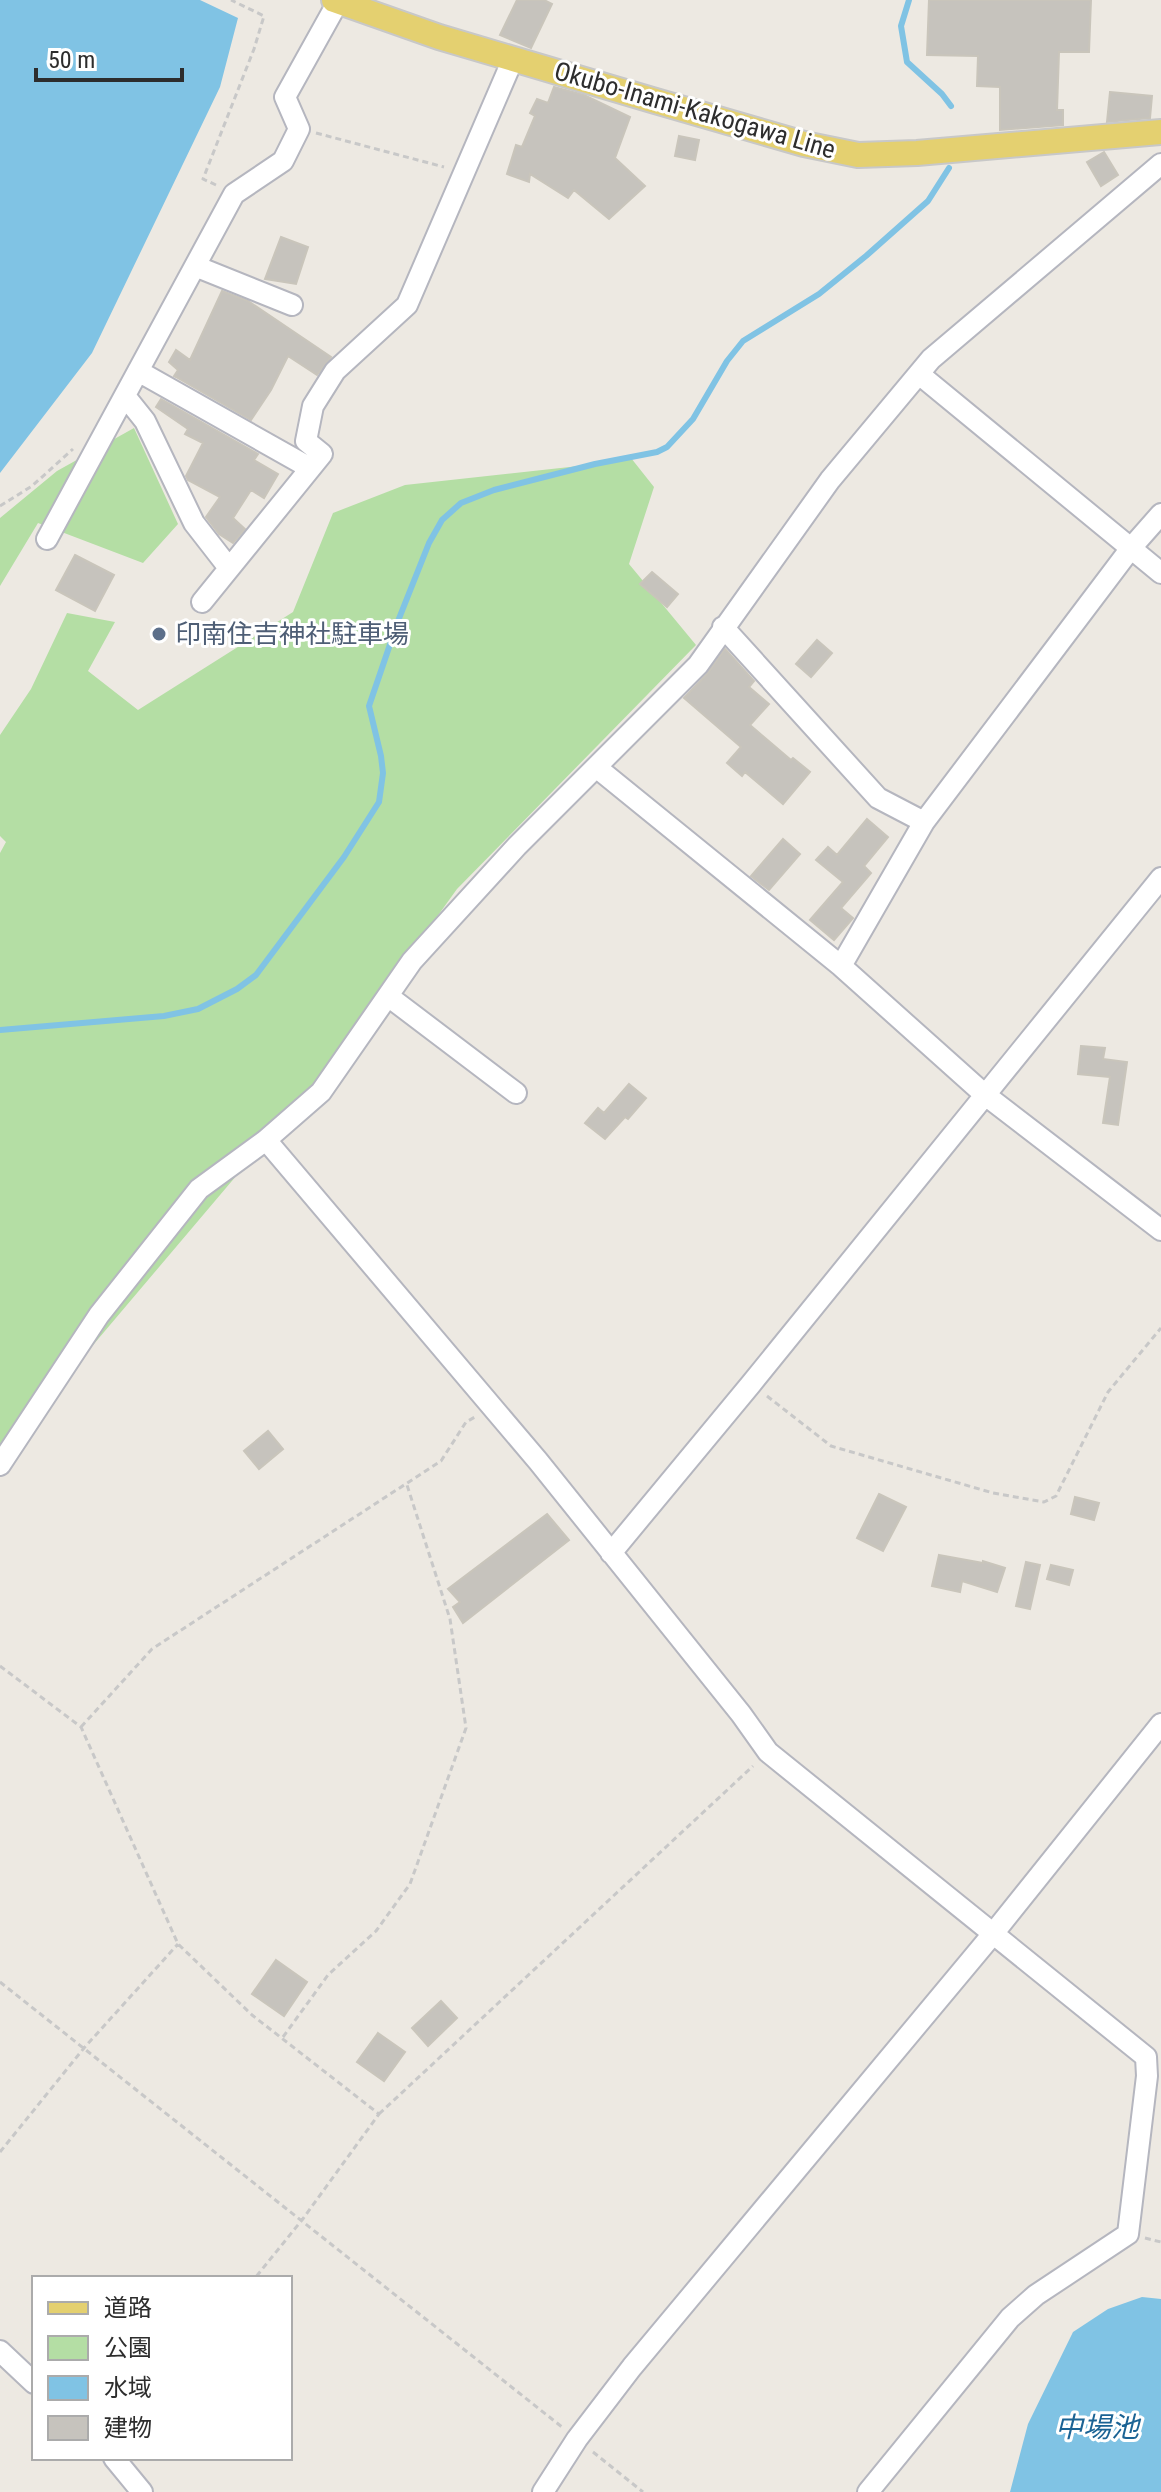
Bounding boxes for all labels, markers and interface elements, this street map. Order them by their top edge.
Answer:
scale bar [36,32,182,82]
text: 50 m [48,46,95,74]
street label: Okubo-Inami-Kakogawa Line [551,55,839,165]
place label: 印南住吉神社駐車場 [175,619,409,649]
marker: 印南住吉神社駐車場 [150,625,168,643]
legend [32,2276,292,2460]
text: 道路 [104,2294,152,2322]
text: 公園 [104,2334,152,2362]
text: 水域 [104,2374,152,2402]
water label: 中場池 [1055,2411,1142,2444]
text: 建物 [104,2414,152,2442]

